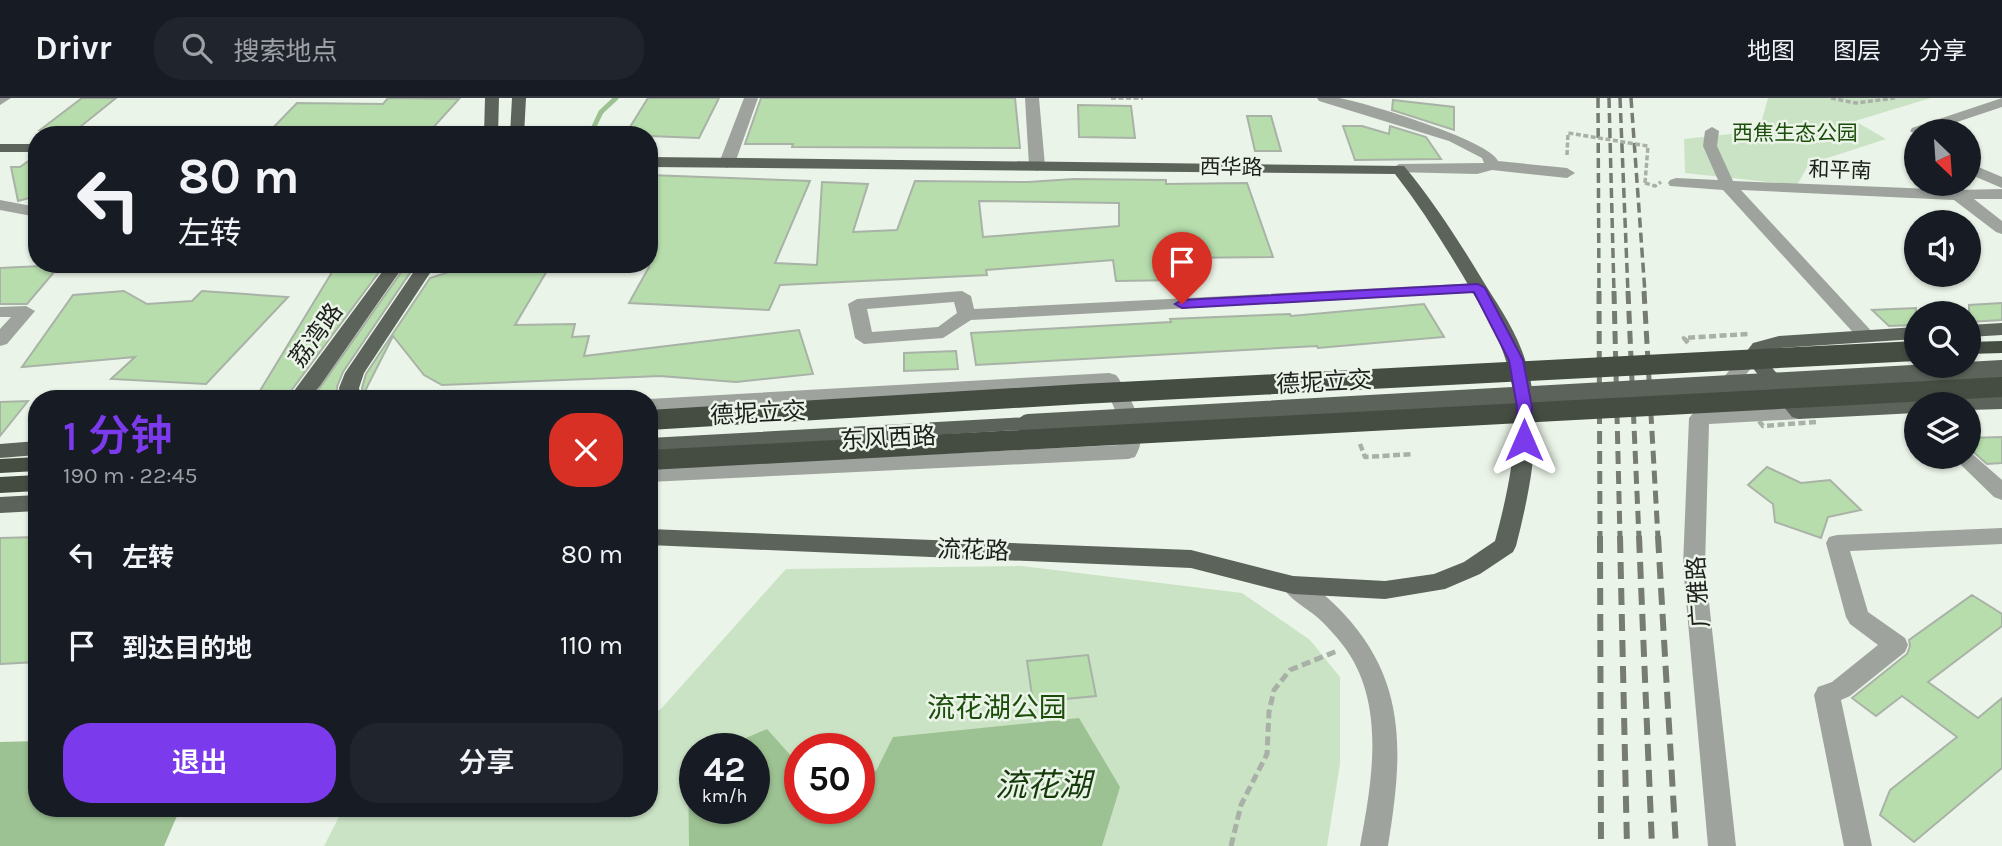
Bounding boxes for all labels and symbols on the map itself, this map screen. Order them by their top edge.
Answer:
north arrow [1904,119,1981,196]
park label: 西焦生态公园 [1732,121,1858,145]
street label: 西华路 [1199,154,1263,180]
street label: 和平南 [1808,157,1872,183]
pin [1152,232,1212,304]
street label: 荔湾路 [284,298,348,372]
street label: 德坭立交 [1275,366,1373,398]
street label: 德坭立交 [709,397,807,429]
position arrow [1487,403,1561,477]
street label: 东风西路 [839,422,937,454]
street label: 流花路 [937,535,1009,565]
street label: 广雅路 [1682,555,1714,629]
park label: 流花湖公园 [927,691,1067,724]
speed limit sign: 50 [784,733,875,824]
water label: 流花湖 [995,767,1096,804]

